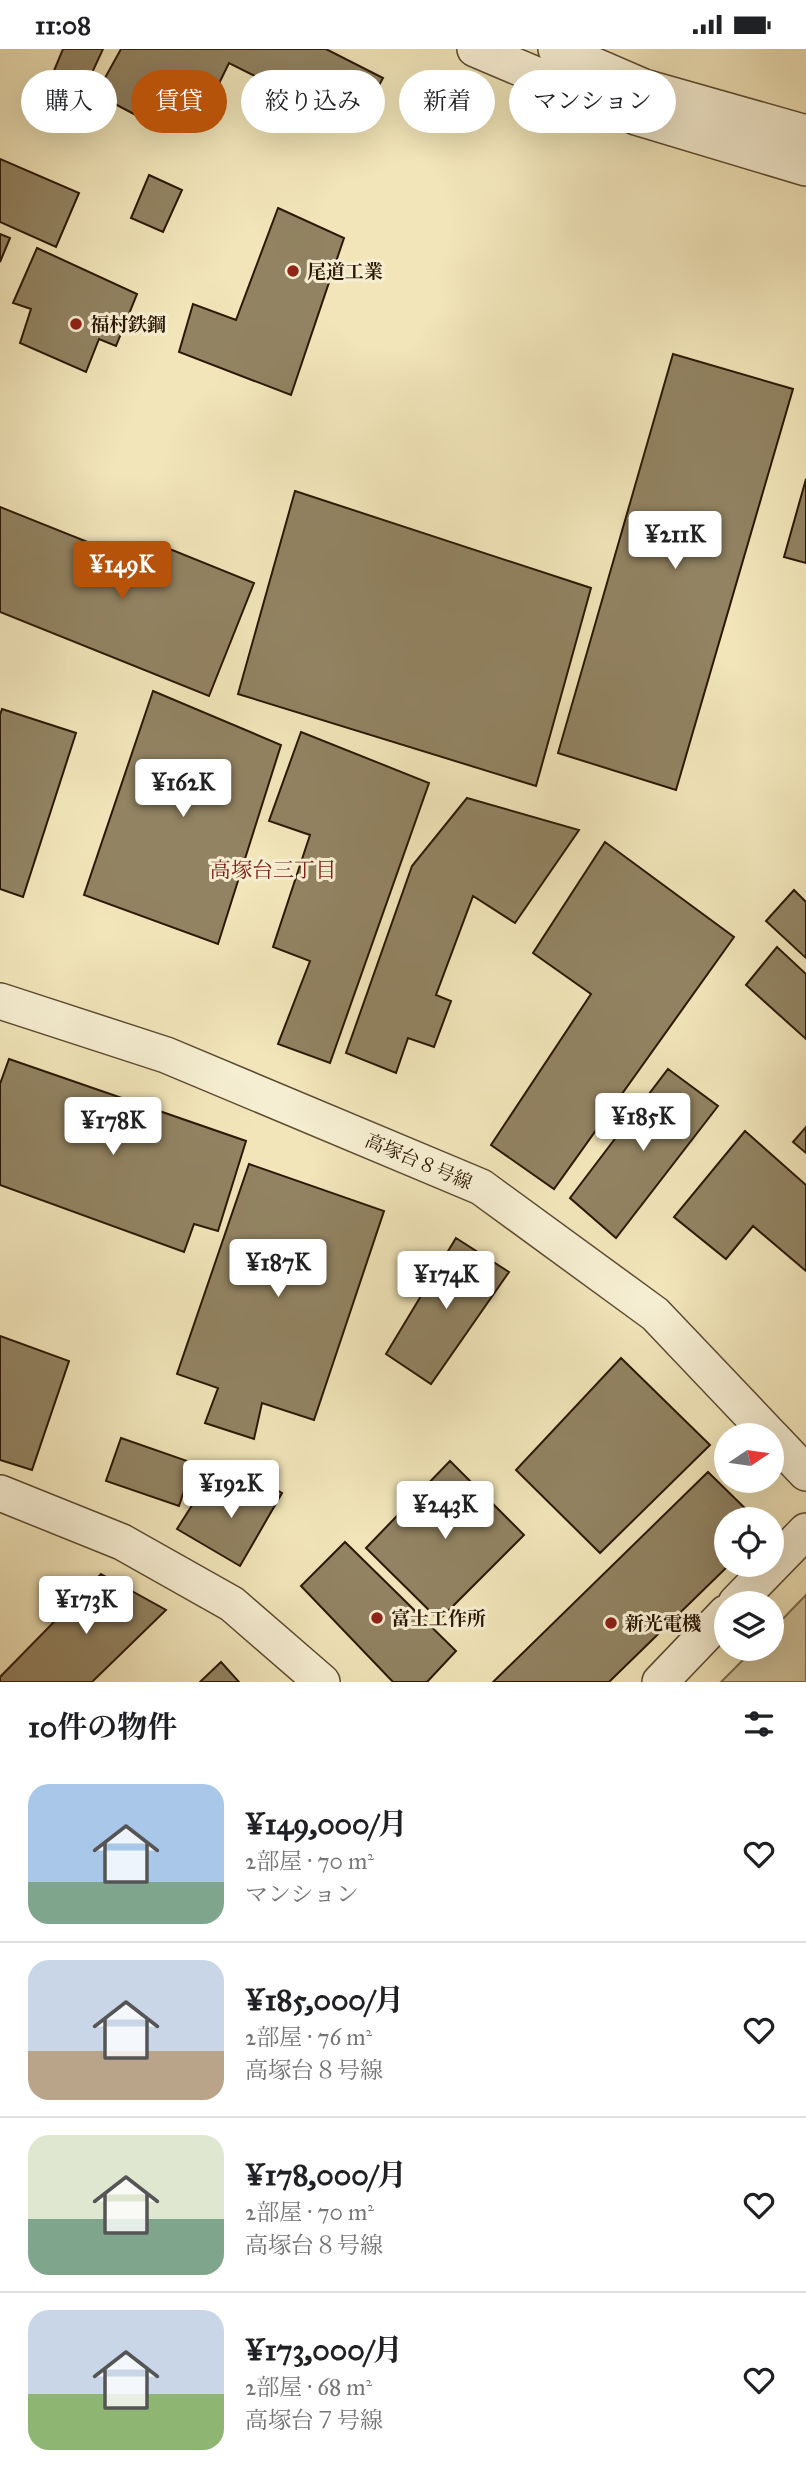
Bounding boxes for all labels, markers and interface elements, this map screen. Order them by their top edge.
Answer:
text: 11:08 [35,9,91,41]
chip: 購入 [21,70,117,133]
chip: 賃貸 [131,70,227,133]
chip: 絞り込み [241,70,385,133]
chip: 新着 [399,70,495,133]
chip: マンション [509,70,676,133]
place label: 尾道工業 [307,260,383,283]
marker: 尾道工業 [285,263,301,279]
place label: 福村鉄鋼 [90,313,166,336]
marker: 福村鉄鋼 [68,316,84,332]
pin: ¥211K [626,511,724,571]
text: ¥211K [645,520,705,548]
pin: ¥149K [73,541,171,601]
text: ¥149K [89,550,155,578]
pin: ¥162K [134,759,232,819]
text: ¥162K [151,768,215,796]
district label: 高塚台三丁目 [210,857,336,883]
pin: ¥185K [594,1093,692,1153]
pin: ¥178K [64,1097,162,1157]
text: ¥185K [611,1102,675,1130]
text: ¥178K [80,1106,146,1134]
street label: 高塚台８号線 [362,1129,476,1194]
pin: ¥187K [229,1239,327,1299]
text: ¥187K [245,1248,311,1276]
pin: ¥174K [397,1251,495,1311]
text: ¥174K [413,1260,479,1288]
north arrow [714,1423,784,1493]
map controls [714,1423,784,1661]
pin: ¥192K [182,1461,280,1520]
text: ¥192K [199,1469,263,1497]
pin: ¥243K [396,1481,494,1541]
text: ¥243K [413,1490,477,1518]
button: locate [714,1507,784,1577]
pin: ¥173K [37,1577,135,1636]
text: ¥173K [55,1585,117,1613]
button: layers [714,1591,784,1661]
place label: 富士工作所 [391,1607,486,1630]
marker: 富士工作所 [369,1610,385,1626]
place label: 新光電機 [625,1612,701,1635]
marker: 新光電機 [603,1615,619,1631]
icon: filters [740,1705,778,1743]
text: 10件の物件 [28,1709,177,1745]
text: ¥149,000/月 [245,1806,408,1842]
icon: home [84,1812,168,1896]
icon: heart [740,1835,778,1873]
text: 2部屋 · 70 m² [245,1847,374,1875]
text: マンション [245,1880,359,1908]
text: ¥185,000/月 [245,1982,404,2018]
icon: home [84,1988,168,2072]
icon: heart [740,2011,778,2049]
text: 2部屋 · 76 m² [245,2023,372,2051]
text: 高塚台８号線 [245,2056,383,2084]
text: ¥178,000/月 [245,2157,407,2193]
icon: home [84,2163,168,2247]
icon: heart [740,2186,778,2224]
text: 2部屋 · 70 m² [245,2198,374,2226]
text: 高塚台８号線 [245,2231,383,2259]
text: ¥173,000/月 [245,2332,403,2368]
icon: home [84,2338,168,2422]
icon: heart [740,2361,778,2399]
text: 2部屋 · 68 m² [245,2373,372,2401]
text: 高塚台７号線 [245,2406,383,2434]

